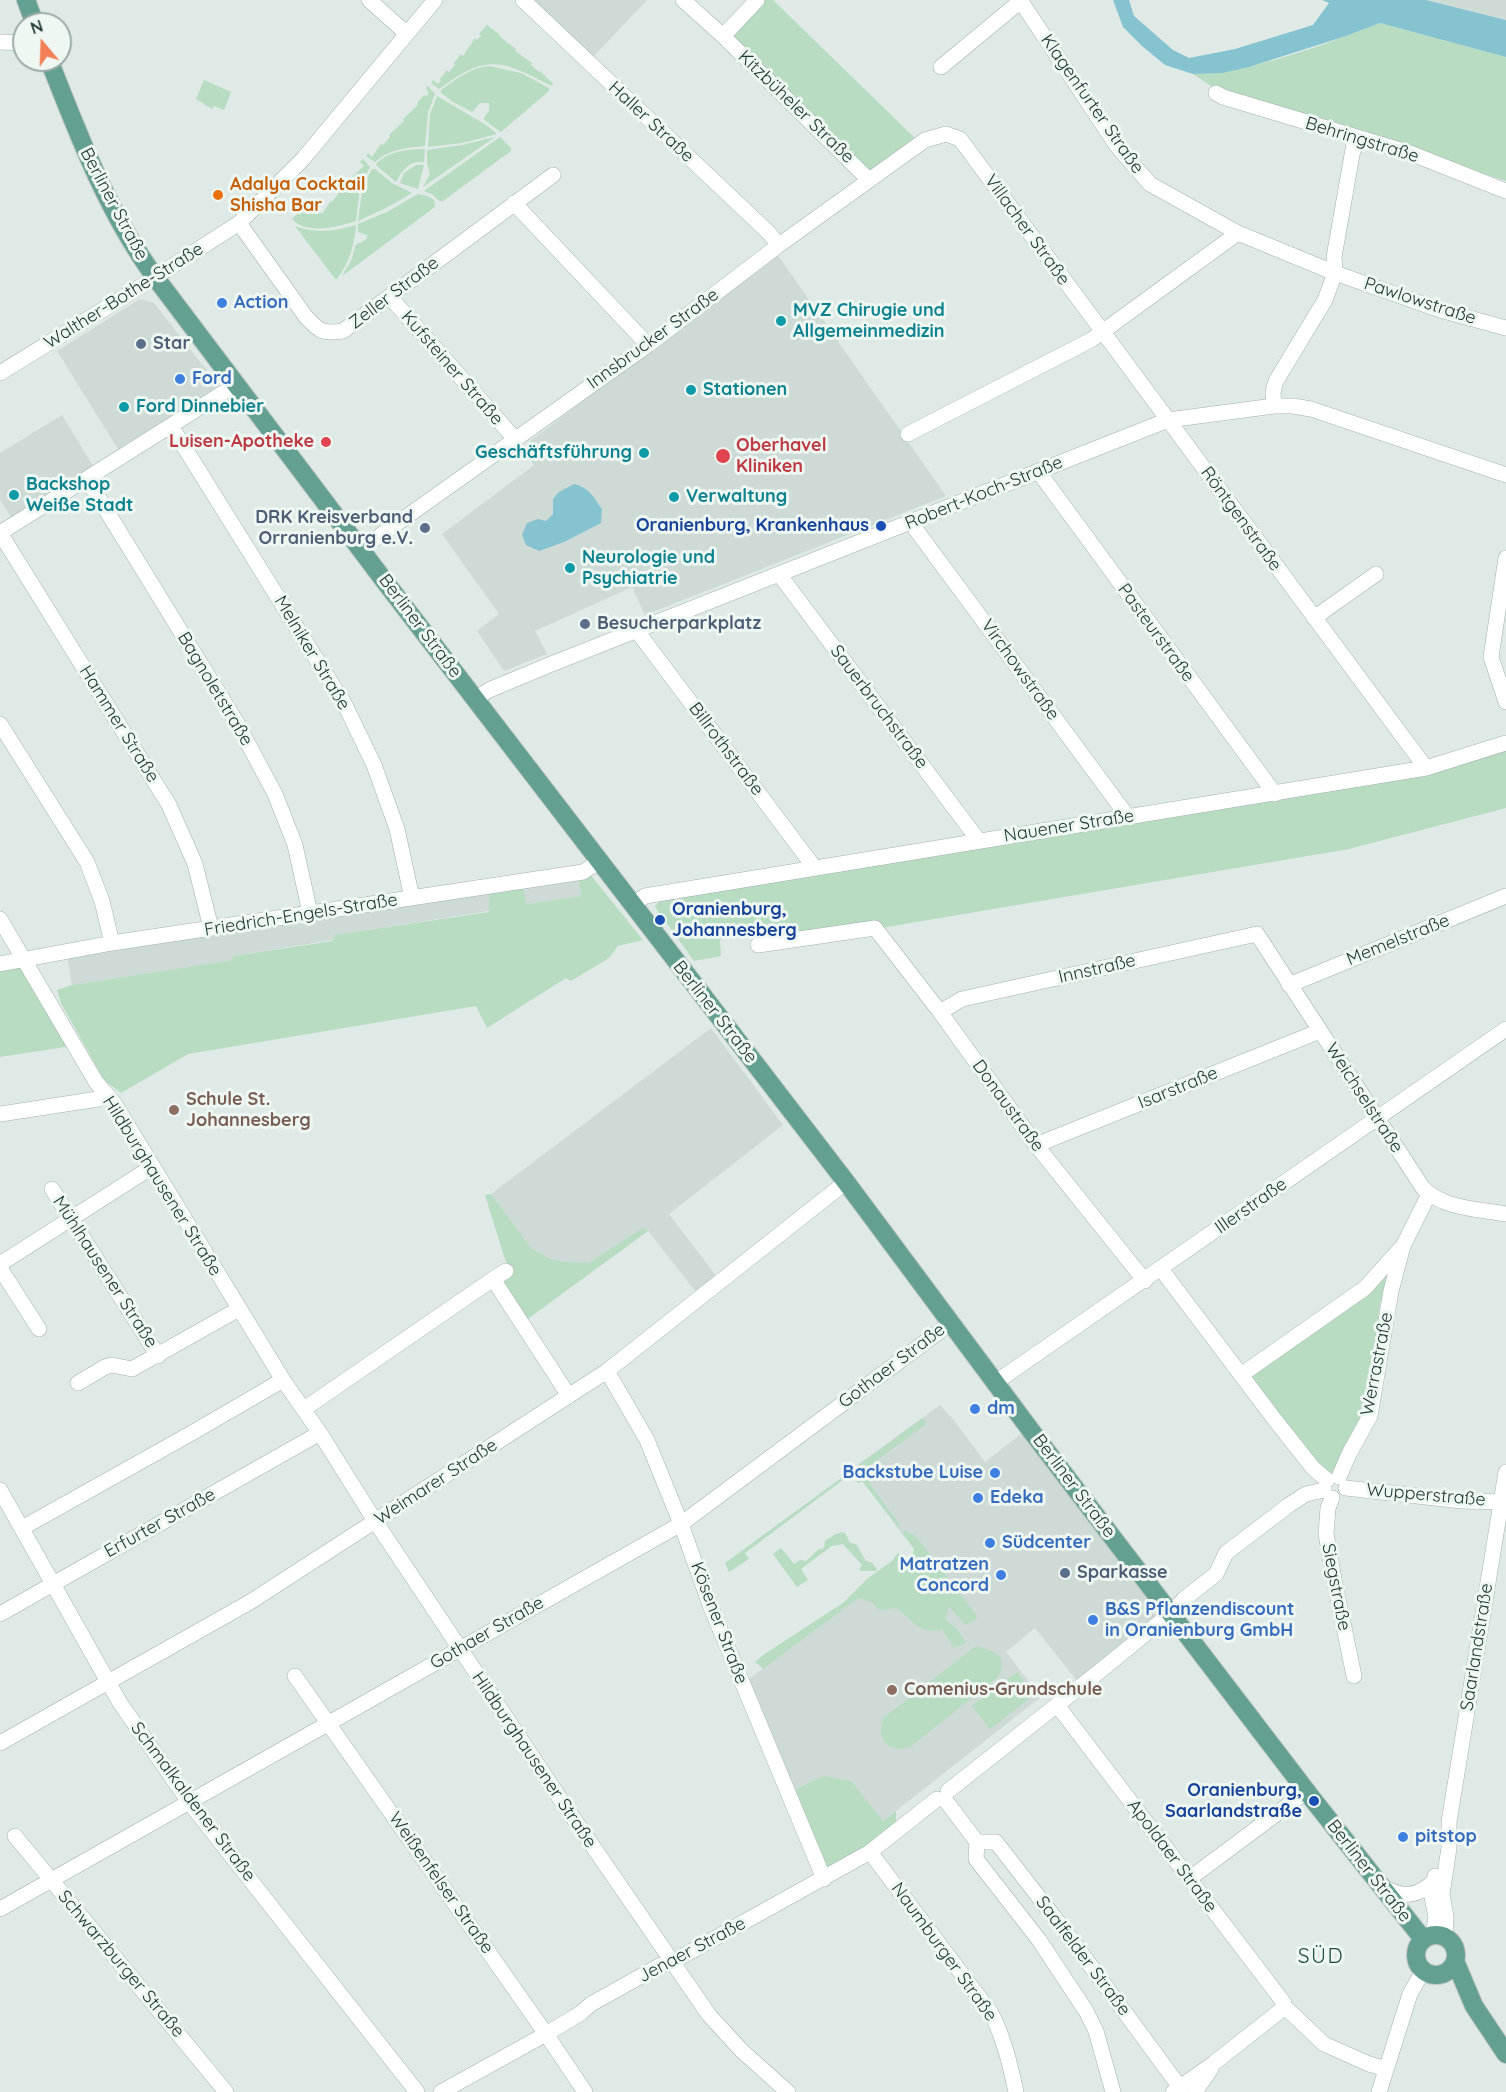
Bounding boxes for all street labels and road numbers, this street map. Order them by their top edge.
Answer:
street label: Klagenfurter Straße [1036,30,1148,178]
street label: Kitzbüheler Straße [733,46,859,168]
street label: Haller Straße [604,77,698,167]
street label: Behringstraße [1303,112,1421,168]
street label: Berliner Straße [75,144,153,264]
street label: Villacher Straße [980,170,1074,290]
street label: Walther-Bothe-Straße [40,238,208,354]
street label: Zeller Straße [345,252,443,334]
street label: Pawlowstraße [1361,273,1479,329]
street label: Innsbrucker Straße [583,284,723,394]
street label: Kufsteiner Straße [396,306,508,430]
street label: Robert-Koch-Straße [902,452,1066,534]
street label: Röntgenstraße [1196,462,1286,576]
street label: Berliner Straße [374,570,466,682]
street label: Pasteurstraße [1113,579,1199,687]
street label: Melniker Straße [269,592,355,714]
street label: Virchowstraße [976,615,1064,725]
street label: Bagnoletstraße [173,628,257,750]
street label: Sauerbruchstraße [826,641,932,773]
street label: Hammer Straße [74,662,164,786]
street label: Billrothstraße [684,698,768,800]
street label: Nauener Straße [1002,805,1136,847]
street label: Friedrich-Engels-Straße [203,889,399,941]
street label: Memelstraße [1343,910,1453,970]
street label: Innstraße [1056,950,1138,988]
street label: Berliner Straße [668,956,762,1068]
street label: Weichselstraße [1320,1039,1408,1157]
street label: Donaustraße [967,1056,1049,1156]
street label: Isarstraße [1135,1062,1221,1114]
street label: Hildburghausener Straße [98,1092,226,1280]
street label: Illerstraße [1211,1173,1291,1239]
street label: Mühlhausener Straße [48,1192,162,1352]
street label: Werrastraße [1356,1310,1398,1418]
street label: Gothaer Straße [835,1319,949,1413]
street label: Berliner Straße [1028,1430,1120,1542]
street label: Weimarer Straße [371,1434,501,1530]
street label: Wupperstraße [1365,1479,1487,1511]
street label: Erfurter Straße [101,1484,219,1562]
street label: Siegstraße [1317,1542,1355,1632]
street label: Kösener Straße [686,1559,752,1687]
street label: Saarlandstraße [1456,1582,1498,1712]
street label: Gothaer Straße [426,1592,548,1674]
street label: Hildburghausener Straße [467,1668,601,1852]
street label: Schmalkaldener Straße [126,1718,260,1886]
street label: Apoldaer Straße [1122,1795,1222,1917]
street label: Weißenfelser Straße [384,1808,498,1958]
street label: Berliner Straße [1322,1815,1416,1927]
street label: Naumburger Straße [886,1878,1002,2026]
street label: Schwarzburger Straße [53,1886,189,2042]
street label: Saalfelder Straße [1031,1892,1135,2020]
street label: Jenaer Straße [635,1913,749,1987]

